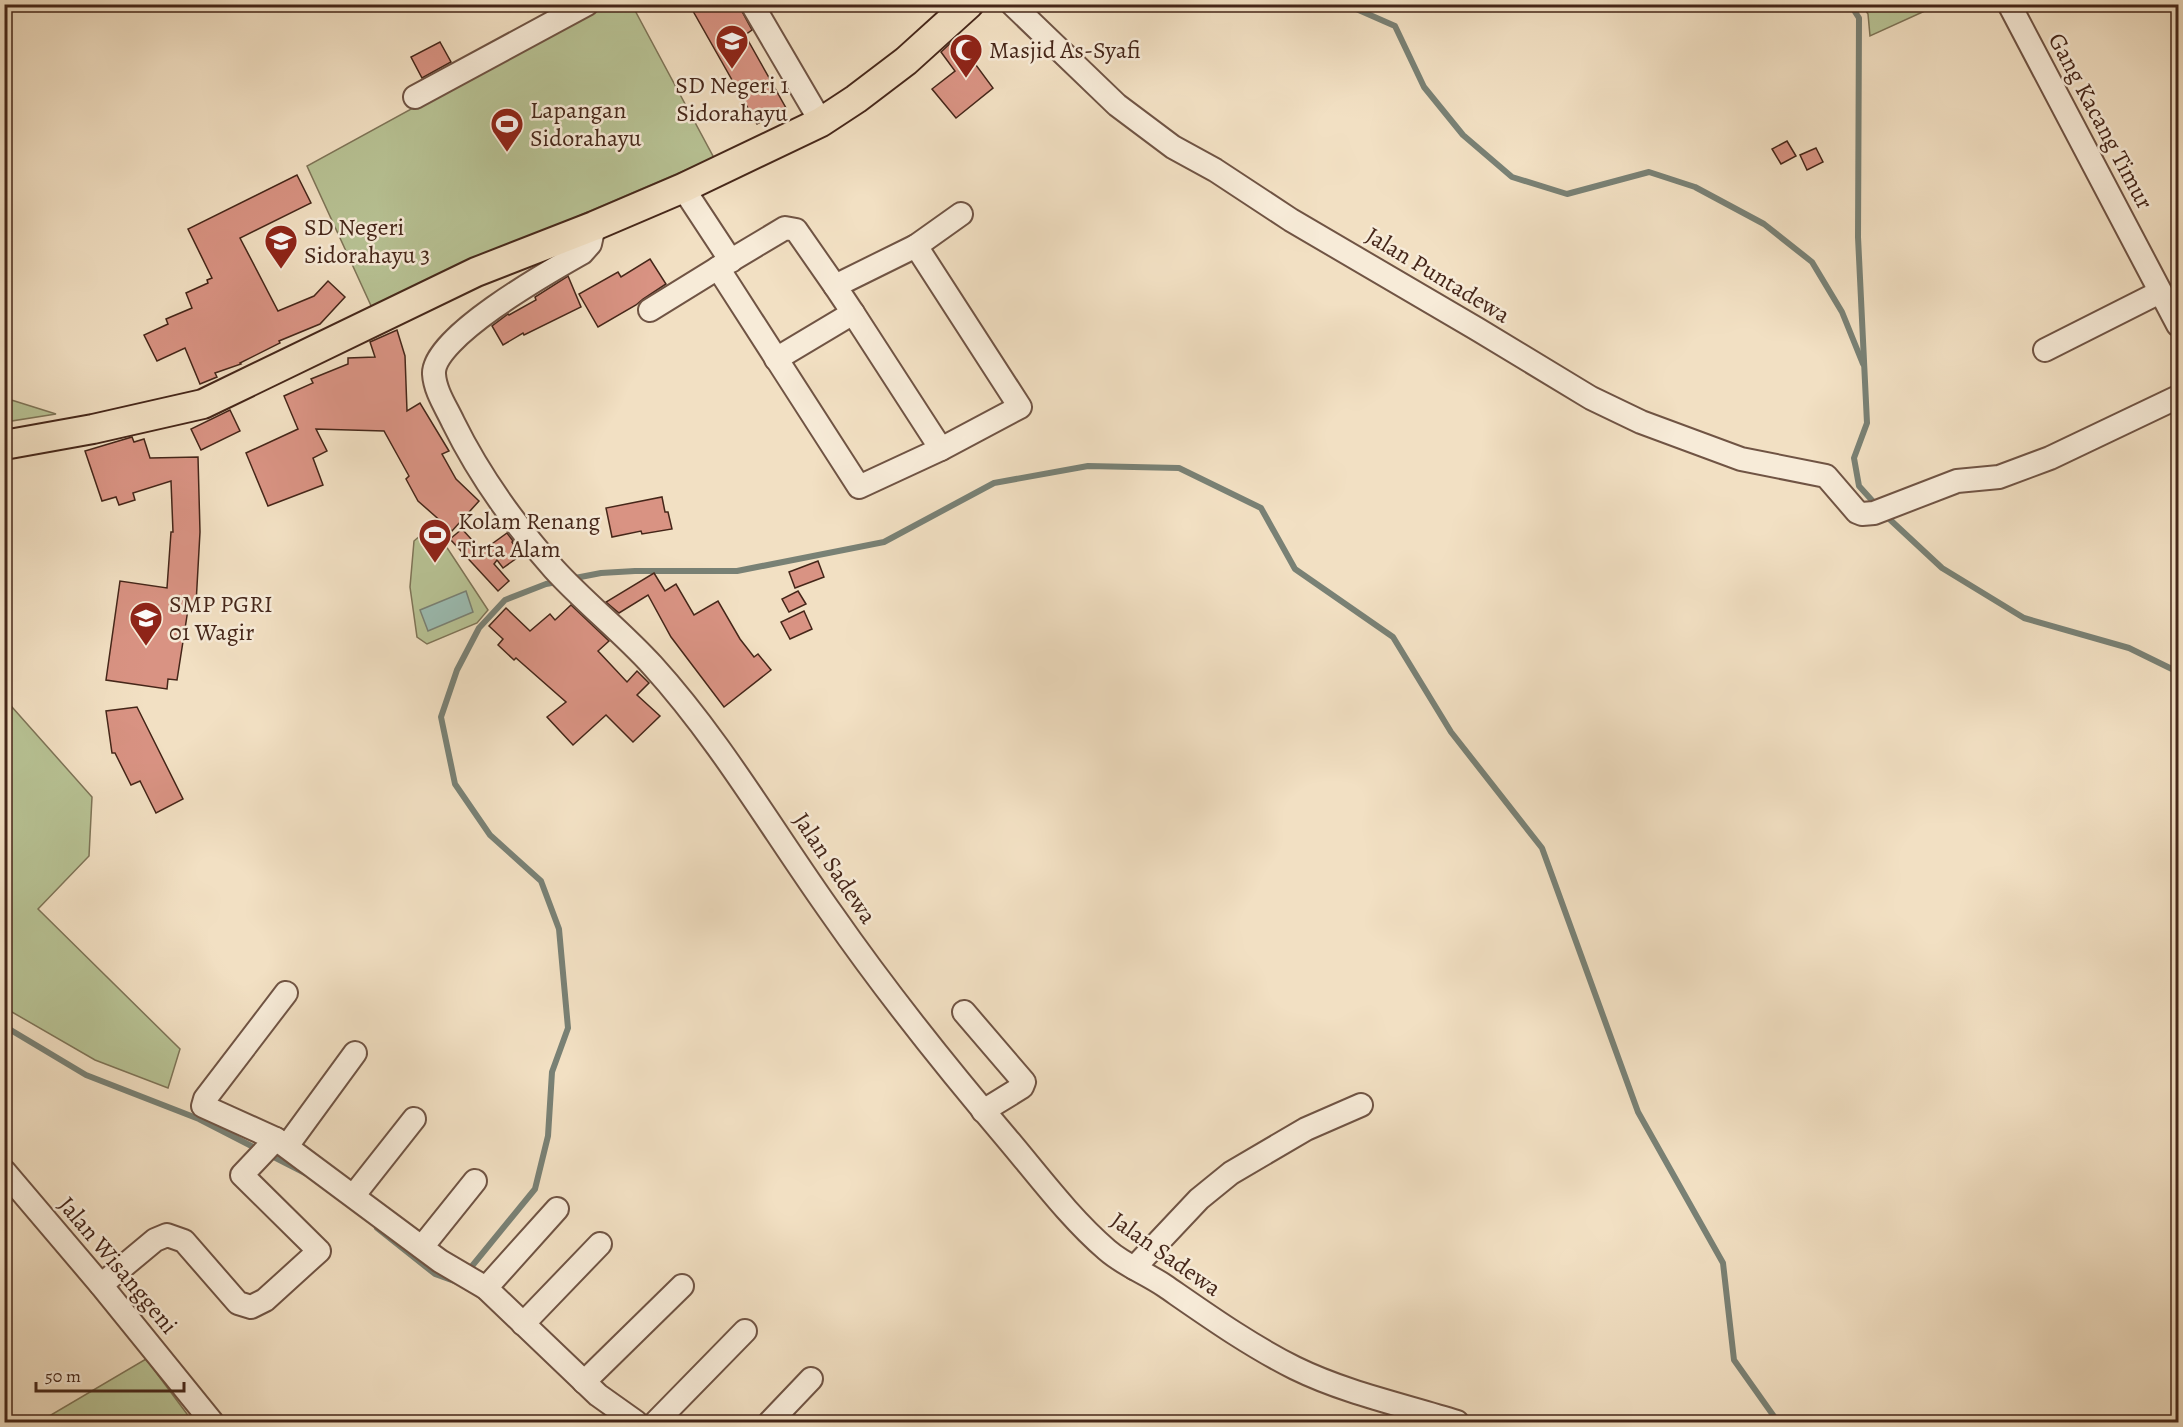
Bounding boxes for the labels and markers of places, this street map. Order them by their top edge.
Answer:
school or university icon: SD Negeri 1 Sidorahayu [714,23,750,70]
mosque icon: Masjid As-Syafi [948,32,984,79]
place label: Masjid As-Syafi [989,34,1141,66]
place label: SD Negeri 1 Sidorahayu [675,69,789,129]
place label: Lapangan Sidorahayu [530,94,641,154]
sports icon: Lapangan Sidorahayu [489,106,525,153]
place label: SD Negeri Sidorahayu 3 [304,211,430,271]
school or university icon: SD Negeri Sidorahayu 3 [263,223,299,270]
place label: Kolam Renang Tirta Alam [458,505,600,565]
sports icon: Kolam Renang Tirta Alam [417,517,453,564]
place label: SMP PGRI 01 Wagir [169,588,273,648]
school or university icon: SMP PGRI 01 Wagir [128,600,164,647]

